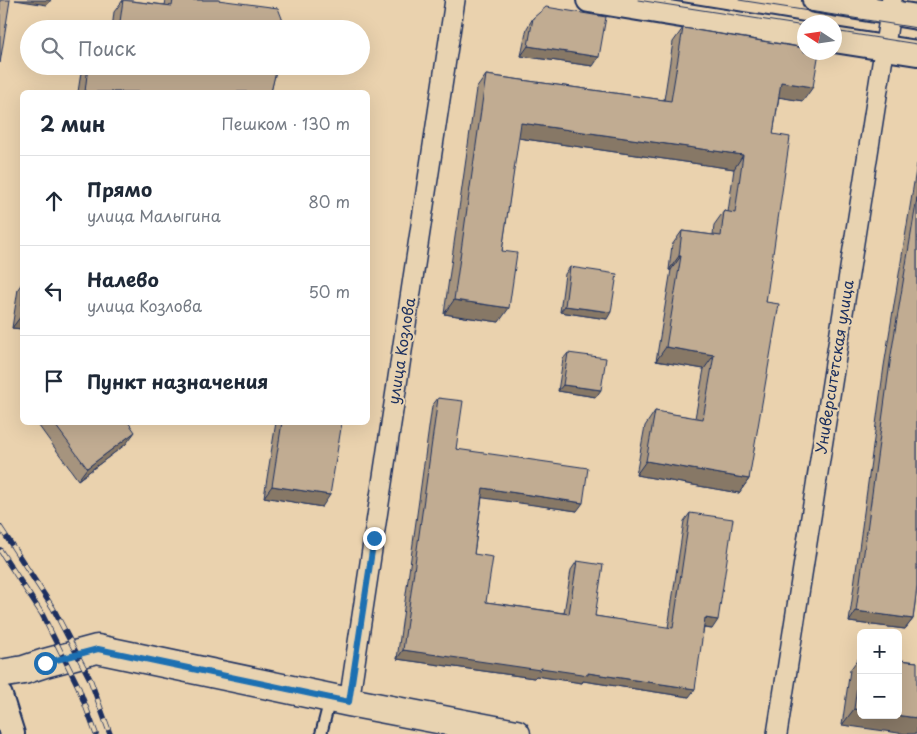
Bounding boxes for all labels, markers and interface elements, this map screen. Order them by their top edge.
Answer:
north arrow [797,15,842,60]
search box [20,20,370,75]
icon: search [38,34,66,62]
text: Поиск [78,34,136,62]
text: 2 мин [40,107,105,139]
text: Пешком · 130 m [222,111,350,135]
text: Прямо [87,175,152,203]
icon: ahead [40,187,68,215]
text: 80 m [308,189,350,213]
text: улица Малыгина [87,203,221,227]
text: Налево [87,265,159,293]
icon: left [40,277,68,305]
street label: Университетская улица [808,278,859,455]
text: 50 m [309,279,350,303]
text: улица Козлова [87,293,202,317]
street label: улица Козлова [381,295,420,406]
icon: arrive [40,367,68,395]
text: Пункт назначения [87,367,268,395]
route end [363,527,386,550]
map controls [857,629,902,719]
button: + [857,629,902,674]
route start [34,652,57,675]
button: − [857,674,902,719]

